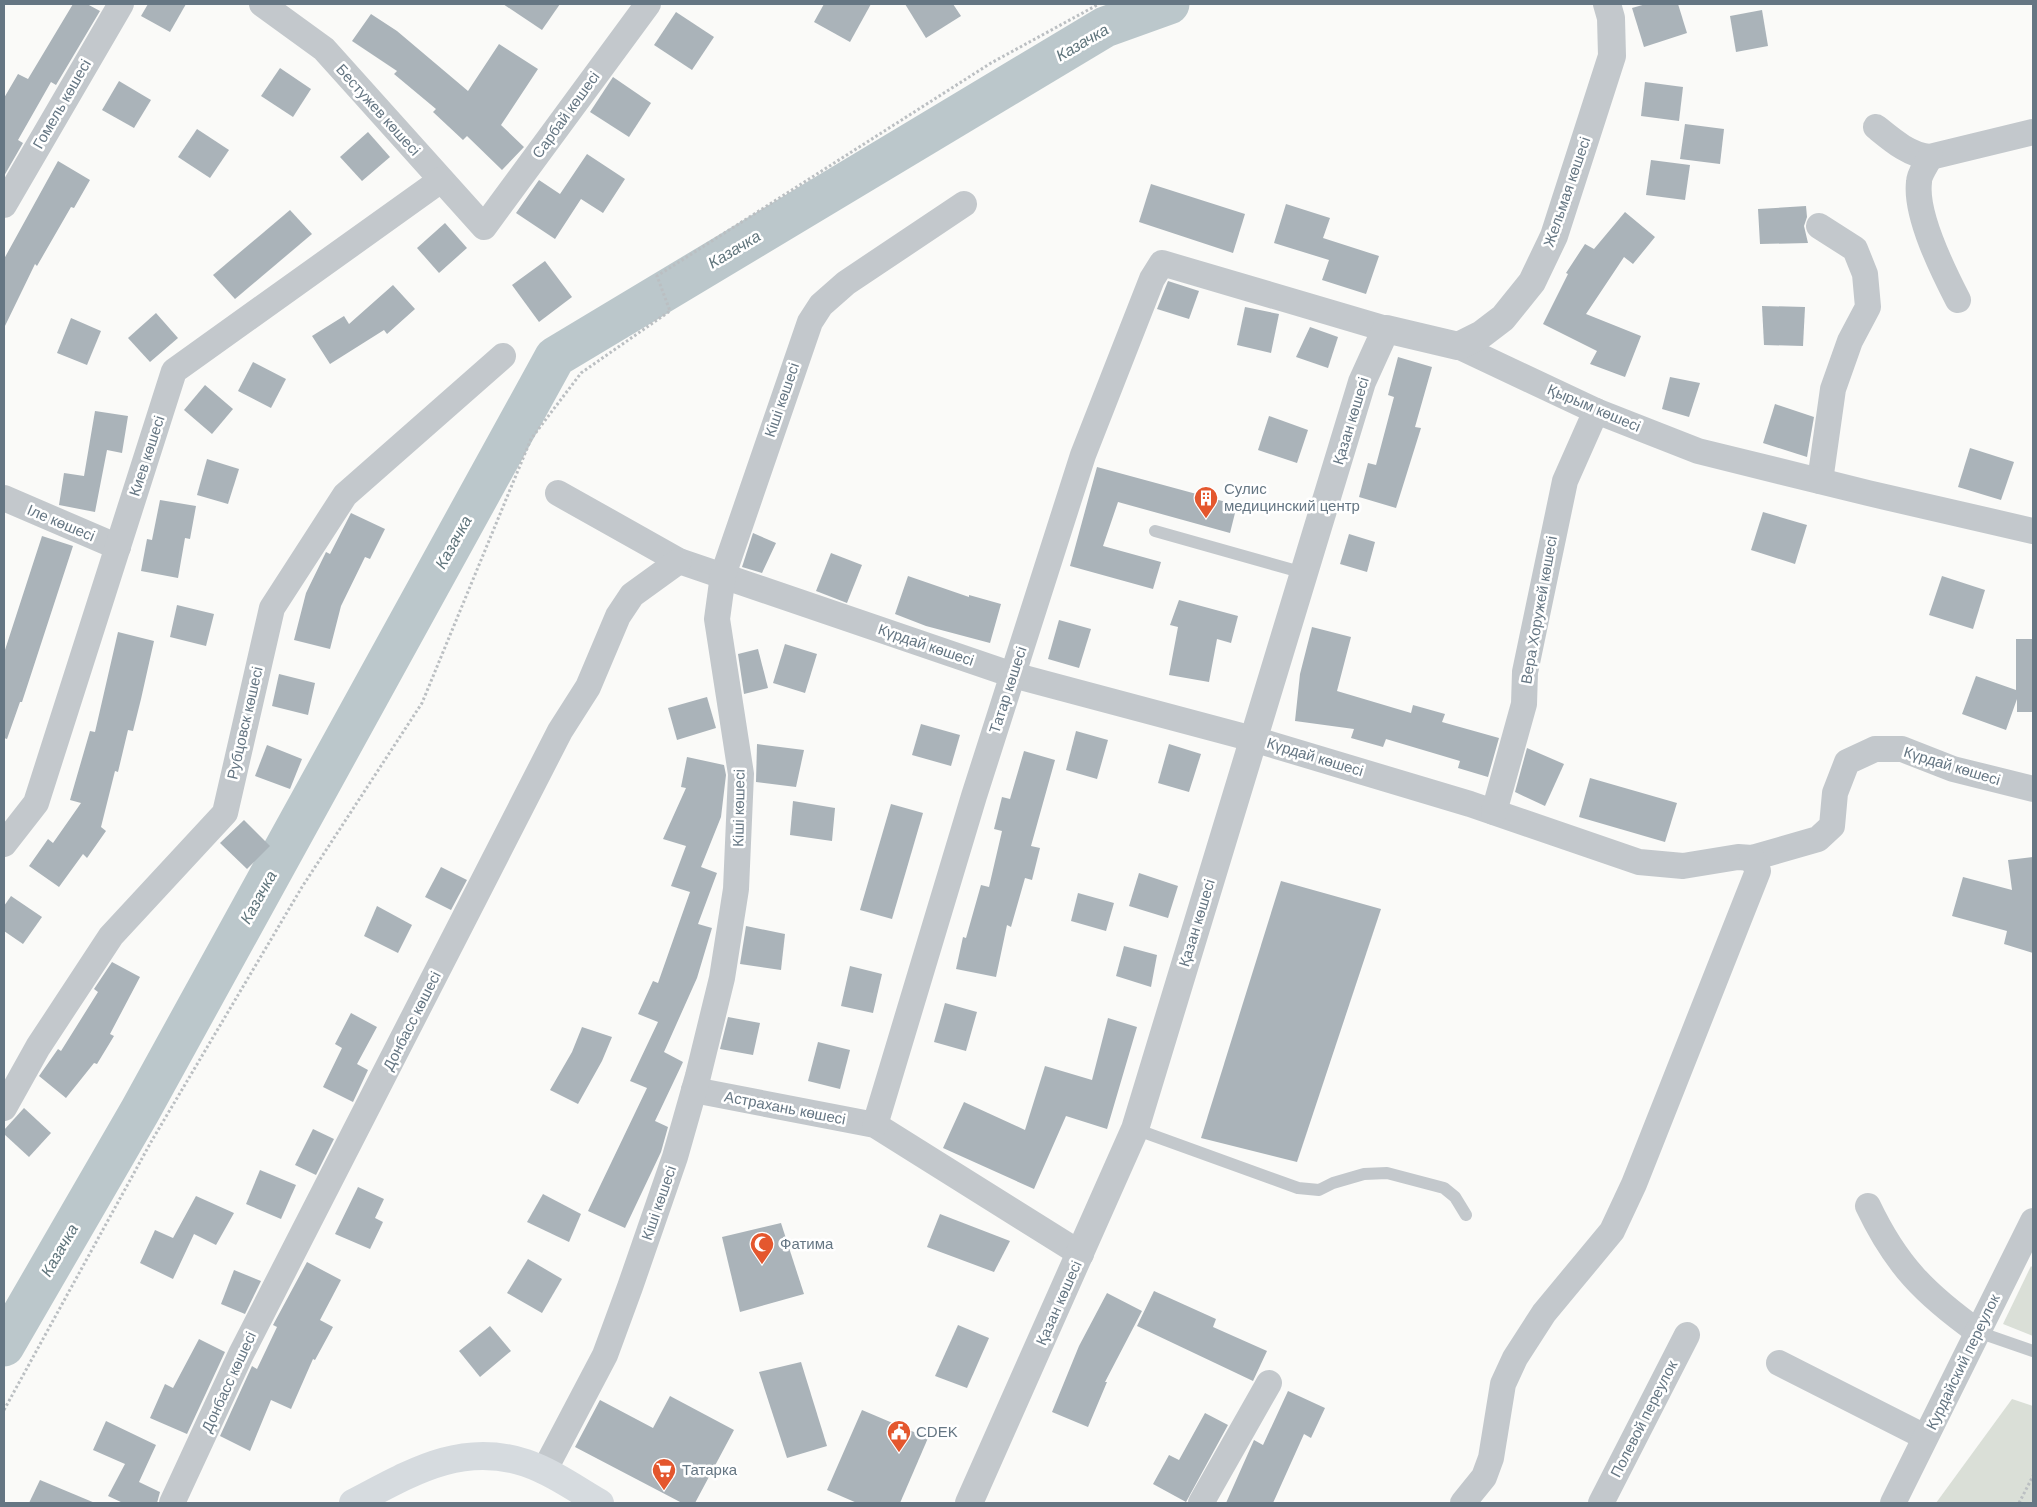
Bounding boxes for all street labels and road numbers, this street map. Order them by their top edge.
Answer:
street label: Гомель көшесі [29,56,94,152]
street label: Бестужев көшесі [333,60,424,159]
street label: Сарбай көшесі [528,68,603,161]
street label: Жельмая көшесі [1540,135,1593,249]
street label: Кіші көшесі [761,360,802,439]
street label: Қазан көшесі [1329,375,1372,467]
street label: Қырым көшесі [1545,380,1643,435]
street label: Киев көшесі [126,413,168,498]
street label: Іле көшесі [25,501,97,544]
street label: Вера Хоружей көшесі [1517,534,1560,685]
street label: Күрдай көшесі [876,620,976,669]
street label: Татар көшесі [986,644,1030,735]
street label: Рубцовск көшесі [223,665,266,781]
street label: Күрдай көшесі [1265,734,1365,779]
street label: Күрдай көшесі [1902,743,2002,788]
street label: Кіші көшесі [729,769,748,847]
street label: Қазан көшесі [1175,877,1218,969]
street label: Донбасс көшесі [379,968,444,1073]
street label: Астрахань көшесі [723,1087,847,1128]
street label: Кіші көшесі [638,1163,679,1242]
street label: Қазан көшесі [1032,1258,1085,1348]
street label: Курдайский переулок [1922,1291,2003,1432]
street label: Донбасс көшесі [198,1329,259,1435]
street label: Полевой переулок [1607,1357,1681,1480]

